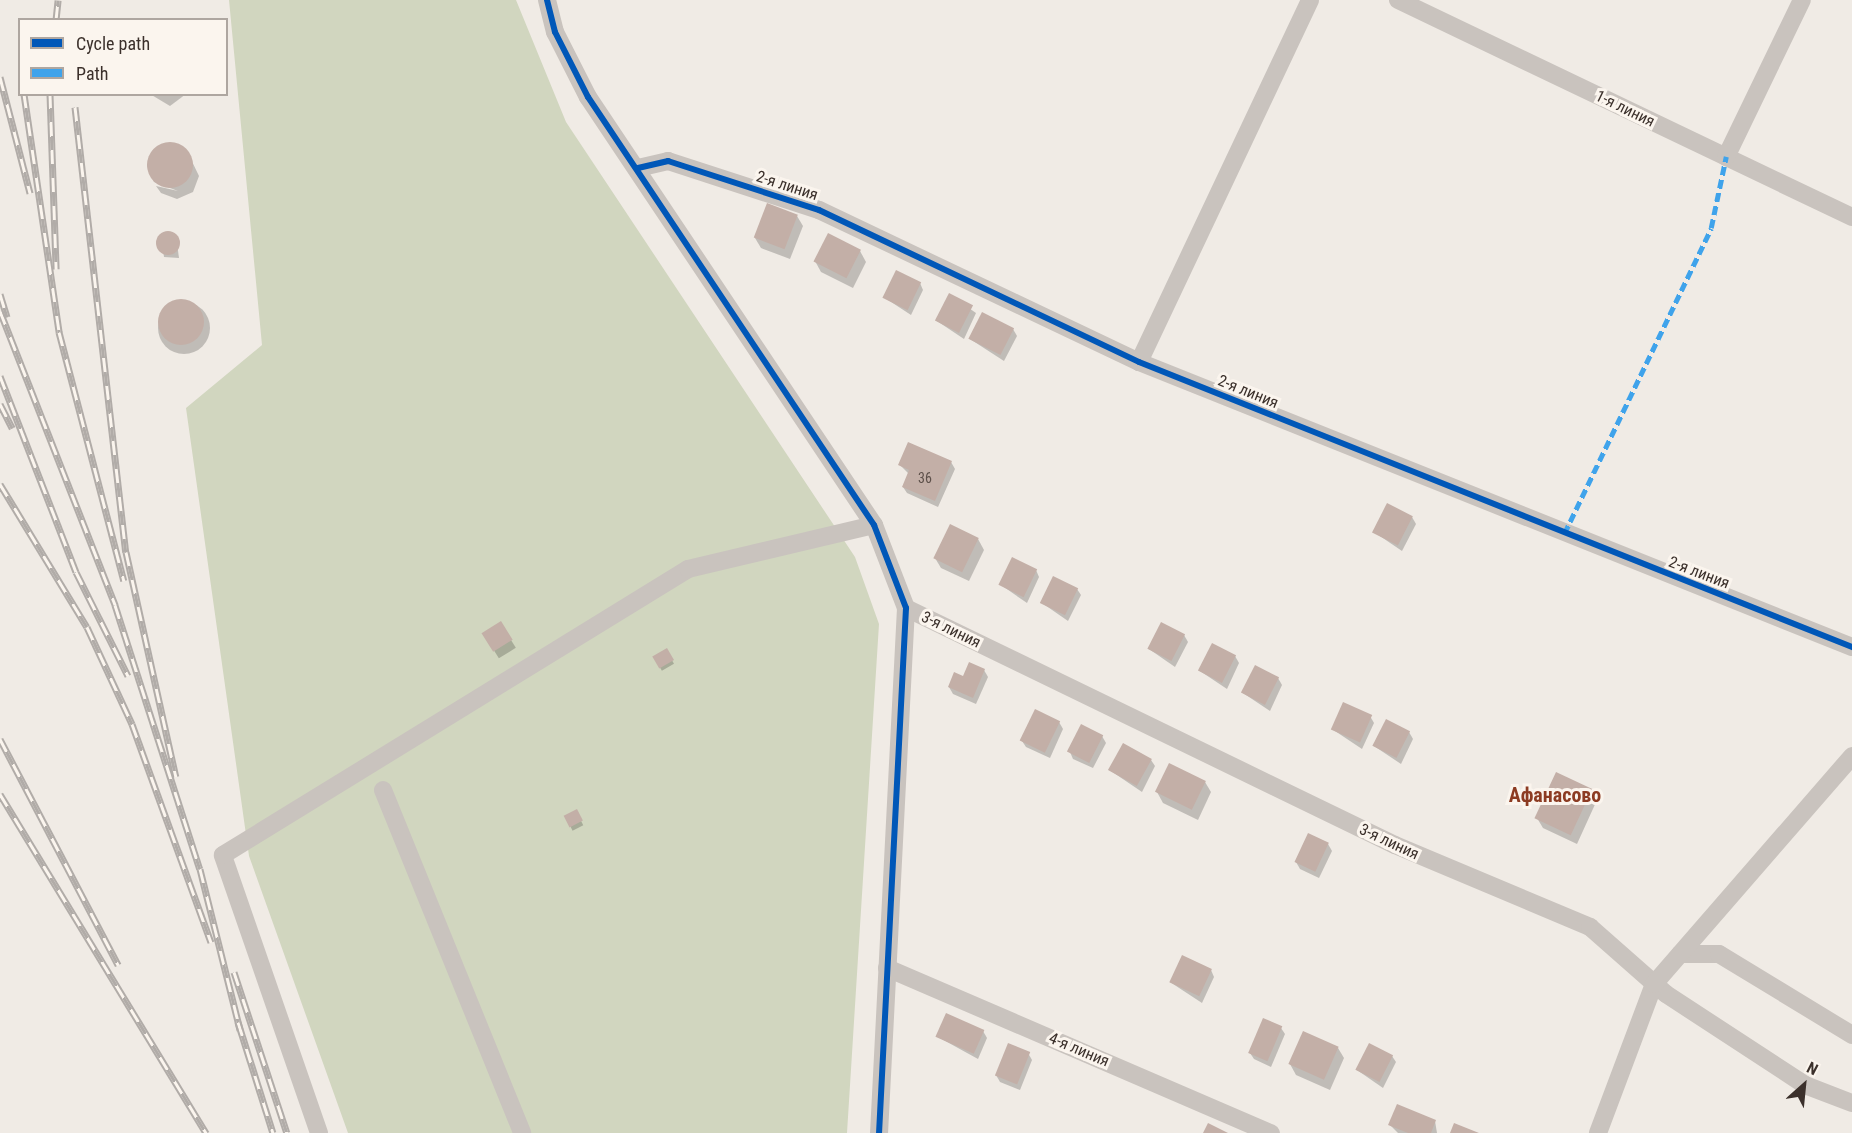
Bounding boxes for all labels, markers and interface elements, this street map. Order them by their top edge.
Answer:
legend [18,18,228,96]
text: Cycle path [76,33,150,54]
text: Path [76,63,109,84]
street label: 1-я линия [1592,86,1658,132]
street label: 2-я линия [754,167,820,205]
street label: 2-я линия [1215,371,1281,413]
house number: 36 [918,470,932,486]
street label: 2-я линия [1666,553,1732,593]
street label: 3-я линия [918,607,984,653]
district label: Афанасово [1509,783,1601,807]
street label: 3-я линия [1356,820,1422,864]
street label: 4-я линия [1046,1029,1112,1071]
north arrow [1774,1055,1834,1115]
text: N [1804,1058,1821,1079]

